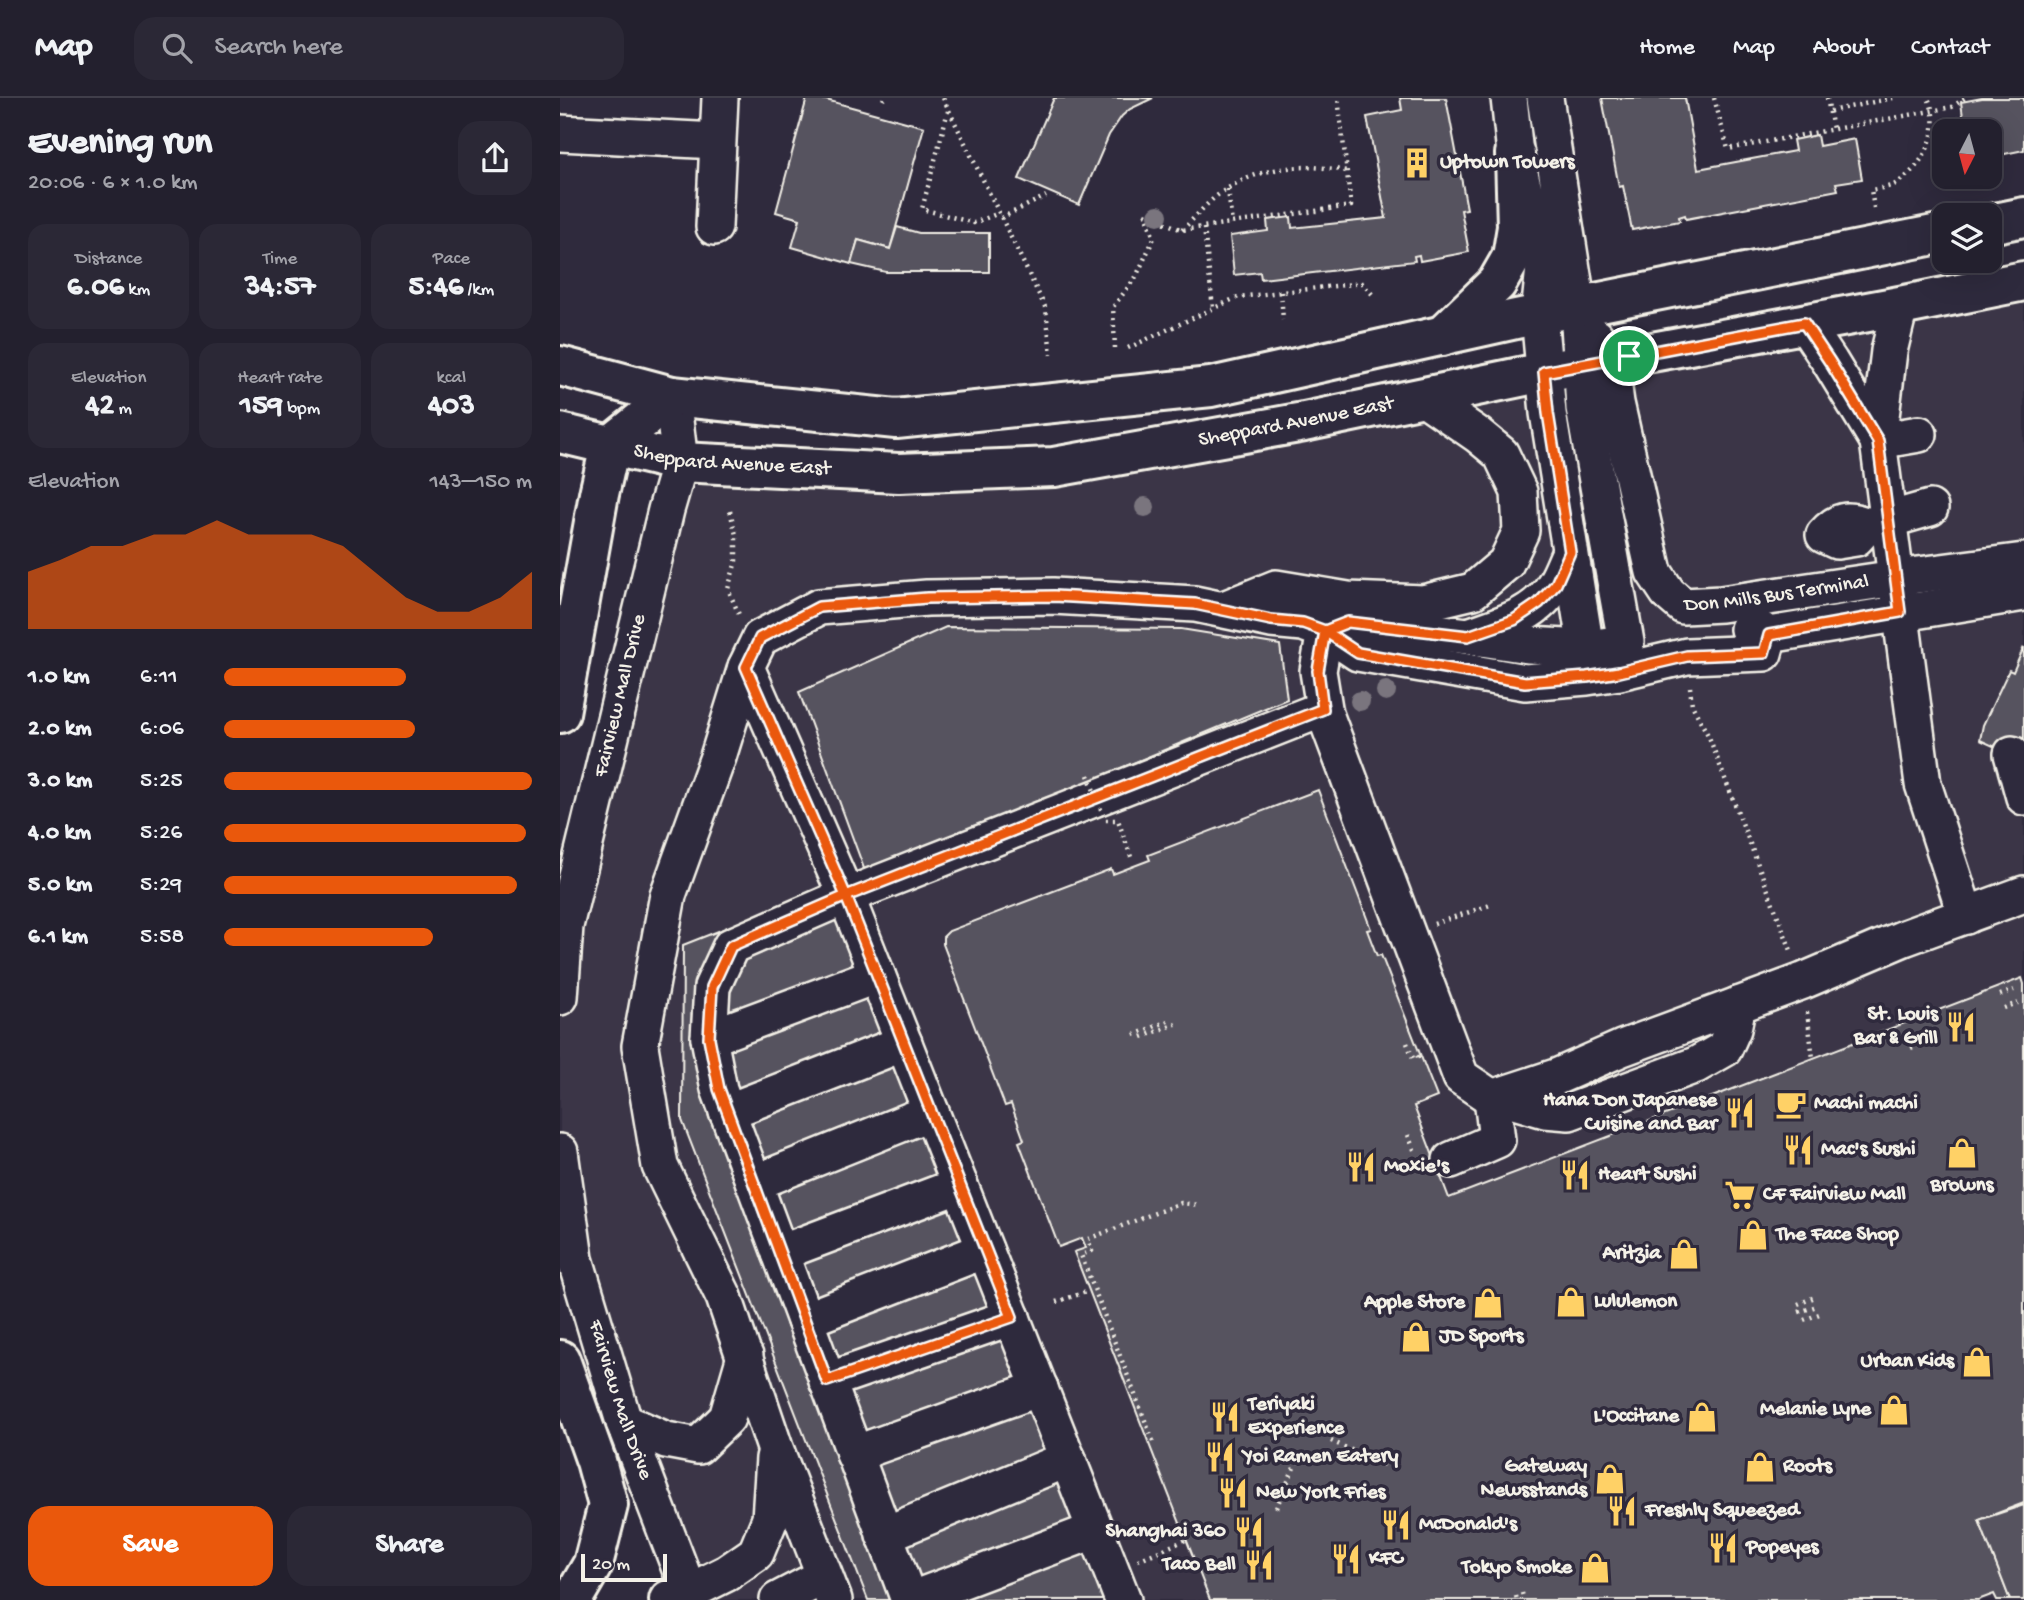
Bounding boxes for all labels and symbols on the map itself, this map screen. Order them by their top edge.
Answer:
north arrow [1932,119,2002,189]
building icon: Uptown Towers [1400,146,1434,180]
place label: Uptown Towers [1440,151,1576,176]
pin [1599,326,1659,386]
street label: Sheppard Avenue East [1197,391,1398,453]
street label: Sheppard Avenue East [631,439,834,482]
street label: Don Mills Bus Terminal [1682,570,1871,619]
street label: Fairview Mall Drive [589,611,653,781]
place label: St. Louis Bar & Grill [1853,1003,1939,1052]
restaurant icon: St. Louis Bar & Grill [1944,1010,1978,1044]
cafe icon: Machi machi [1774,1087,1808,1121]
place label: Hana Don Japanese Cuisine and Bar [1543,1089,1720,1138]
place label: Machi machi [1814,1092,1918,1117]
restaurant icon: Hana Don Japanese Cuisine and Bar [1723,1096,1757,1130]
restaurant icon: Mac's Sushi [1781,1133,1815,1167]
shop icon: Browns [1945,1136,1979,1170]
place label: Mac's Sushi [1821,1138,1916,1163]
restaurant icon: Moxie's [1344,1150,1378,1184]
place label: Moxie's [1384,1155,1450,1180]
restaurant icon: Heart Sushi [1558,1158,1592,1192]
place label: Heart Sushi [1598,1163,1697,1188]
place label: Browns [1929,1174,1995,1199]
supermarket icon: CF Fairview Mall [1723,1178,1757,1212]
place label: CF Fairview Mall [1762,1183,1906,1208]
shop icon: The Face Shop [1736,1218,1770,1252]
place label: The Face Shop [1774,1223,1899,1248]
shop icon: Aritzia [1667,1237,1701,1271]
place label: Aritzia [1602,1242,1662,1267]
shop icon: Lululemon [1554,1285,1588,1319]
shop icon: Apple Store [1471,1286,1505,1320]
place label: Lululemon [1594,1290,1678,1315]
place label: Apple Store [1363,1291,1466,1316]
street label: Fairview Mall Drive [581,1316,658,1485]
shop icon: JD Sports [1399,1320,1433,1354]
place label: JD Sports [1438,1325,1525,1350]
shop icon: Urban Kids [1960,1345,1994,1379]
place label: Urban Kids [1861,1350,1955,1375]
place label: Teriyaki Experience [1246,1393,1345,1442]
shop icon: Melanie Lyne [1877,1393,1911,1427]
place label: Melanie Lyne [1760,1398,1872,1423]
restaurant icon: Teriyaki Experience [1208,1400,1242,1434]
shop icon: L'Occitane [1685,1400,1719,1434]
place label: L'Occitane [1593,1405,1680,1430]
restaurant icon: Yoi Ramen Eatery [1203,1440,1237,1474]
place label: Yoi Ramen Eatery [1240,1445,1399,1470]
shop icon: Roots [1743,1450,1777,1484]
place label: Gateway Newsstands [1480,1455,1588,1504]
place label: Roots [1782,1455,1833,1480]
shop icon: Gateway Newsstands [1593,1462,1627,1496]
restaurant icon: New York Fries [1216,1476,1250,1510]
place label: New York Fries [1256,1481,1387,1506]
restaurant icon: Freshly Squeezed [1605,1494,1639,1528]
place label: Freshly Squeezed [1644,1499,1802,1524]
restaurant icon: McDonald's [1379,1508,1413,1542]
place label: McDonald's [1419,1513,1518,1538]
restaurant icon: Shanghai 360 [1232,1515,1266,1549]
place label: Shanghai 360 [1105,1520,1226,1545]
restaurant icon: Popeyes [1706,1531,1740,1565]
place label: Popeyes [1745,1536,1820,1561]
restaurant icon: KFC [1329,1542,1363,1576]
place label: KFC [1368,1547,1404,1572]
restaurant icon: Taco Bell [1242,1548,1276,1582]
scale bar [581,1551,667,1583]
shop icon: Tokyo Smoke [1578,1551,1612,1585]
place label: Taco Bell [1160,1553,1236,1578]
place label: Tokyo Smoke [1460,1556,1573,1581]

